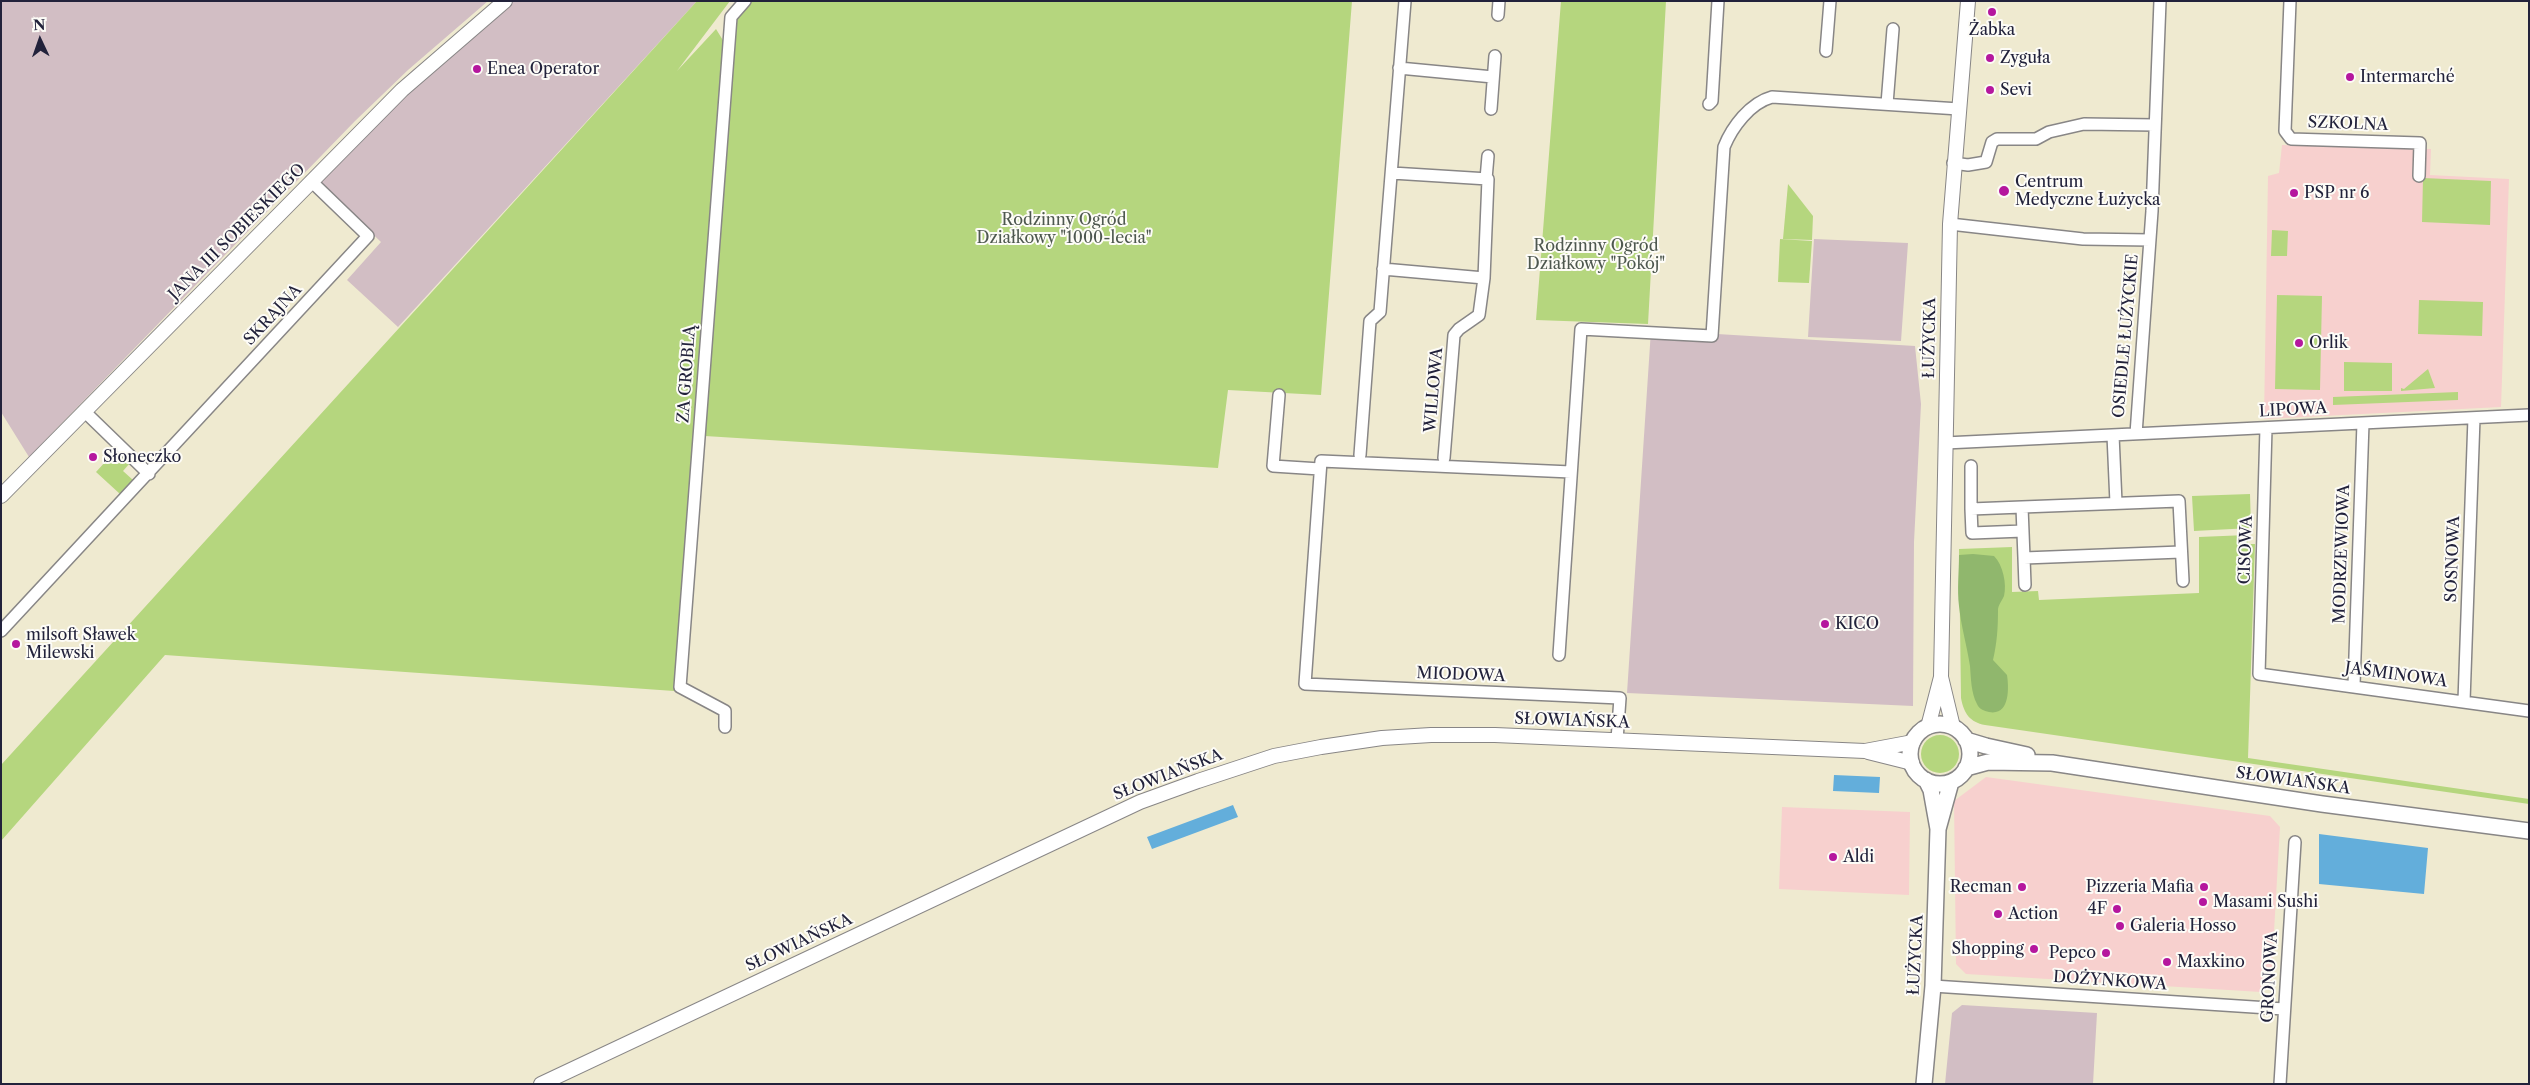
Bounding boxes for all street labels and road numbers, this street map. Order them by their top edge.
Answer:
street label: SZKOLNA [2307,113,2389,135]
street label: JANA III SOBIESKIEGO [165,160,309,304]
street label: OSIEDLE ŁUŻYCKIE [2109,253,2143,419]
street label: SKRAJNA [240,281,306,349]
street label: ŁUŻYCKA [1920,297,1940,379]
street label: ZA GROBLĄ [674,324,700,424]
street label: WILLOWA [1421,347,1447,433]
street label: LIPOWA [2259,399,2327,421]
street label: MODRZEWIOWA [2330,484,2354,624]
street label: CISOWA [2235,515,2257,585]
street label: SOSNOWA [2442,515,2464,603]
street label: JAŚMINOWA [2343,658,2449,692]
street label: MIODOWA [1416,664,1506,686]
street label: SŁOWIAŃSKA [1514,709,1630,733]
street label: SŁOWIAŃSKA [1111,745,1225,805]
street label: SŁOWIAŃSKA [2235,763,2351,799]
street label: SŁOWIAŃSKA [743,910,855,976]
street label: ŁUŻYCKA [1904,914,1928,996]
street label: GRONOWA [2258,931,2282,1023]
street label: DOŻYNKOWA [2052,967,2168,995]

